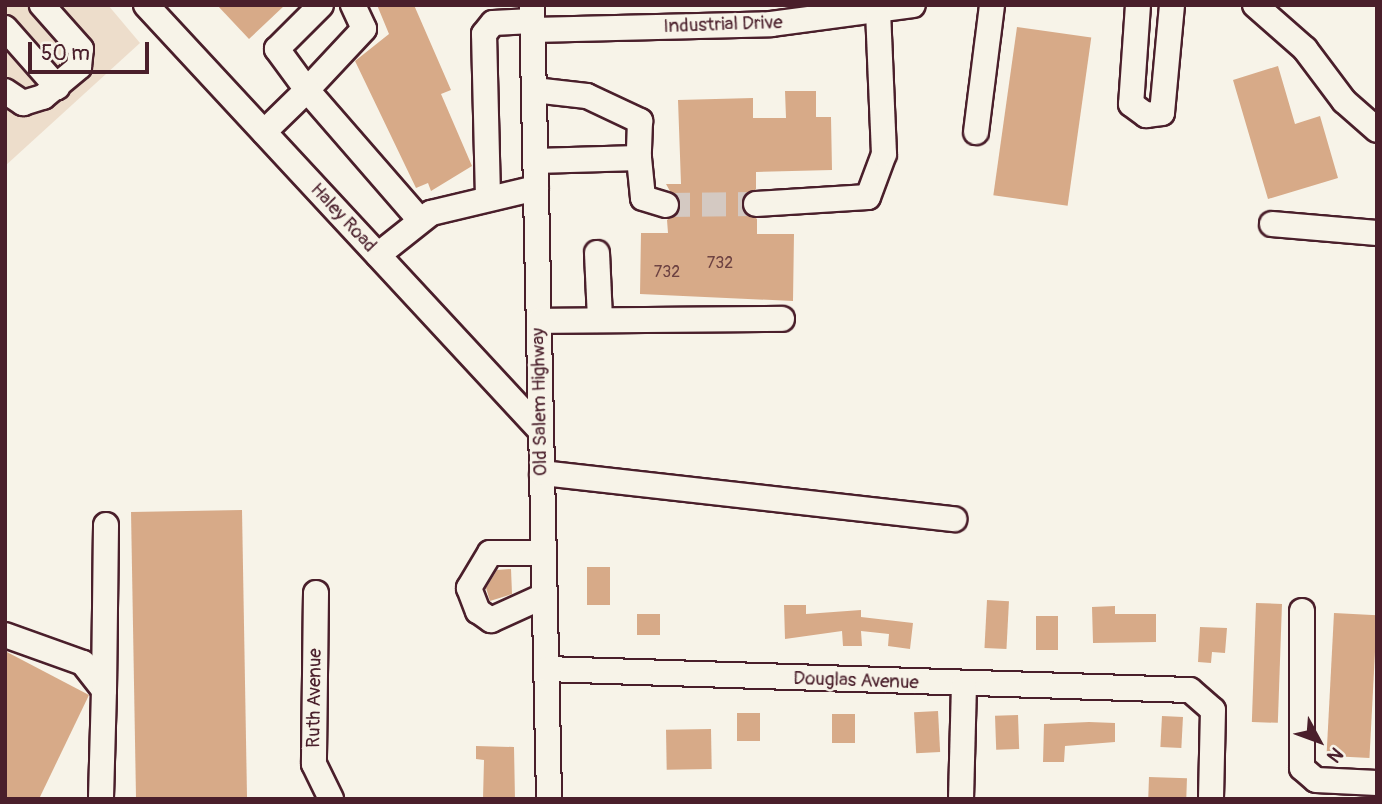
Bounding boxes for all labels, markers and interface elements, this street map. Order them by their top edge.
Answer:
street label: Industrial Drive [663,12,783,38]
scale bar [32,28,152,72]
text: 50 m [41,40,90,67]
street label: Haley Road [305,179,381,257]
house number: 732 [707,253,733,273]
house number: 732 [654,262,680,282]
street label: Old Salem Highway [527,328,553,476]
street label: Ruth Avenue [303,648,327,748]
street label: Douglas Avenue [793,667,919,695]
north arrow [1284,706,1354,776]
text: N [1322,742,1348,767]

